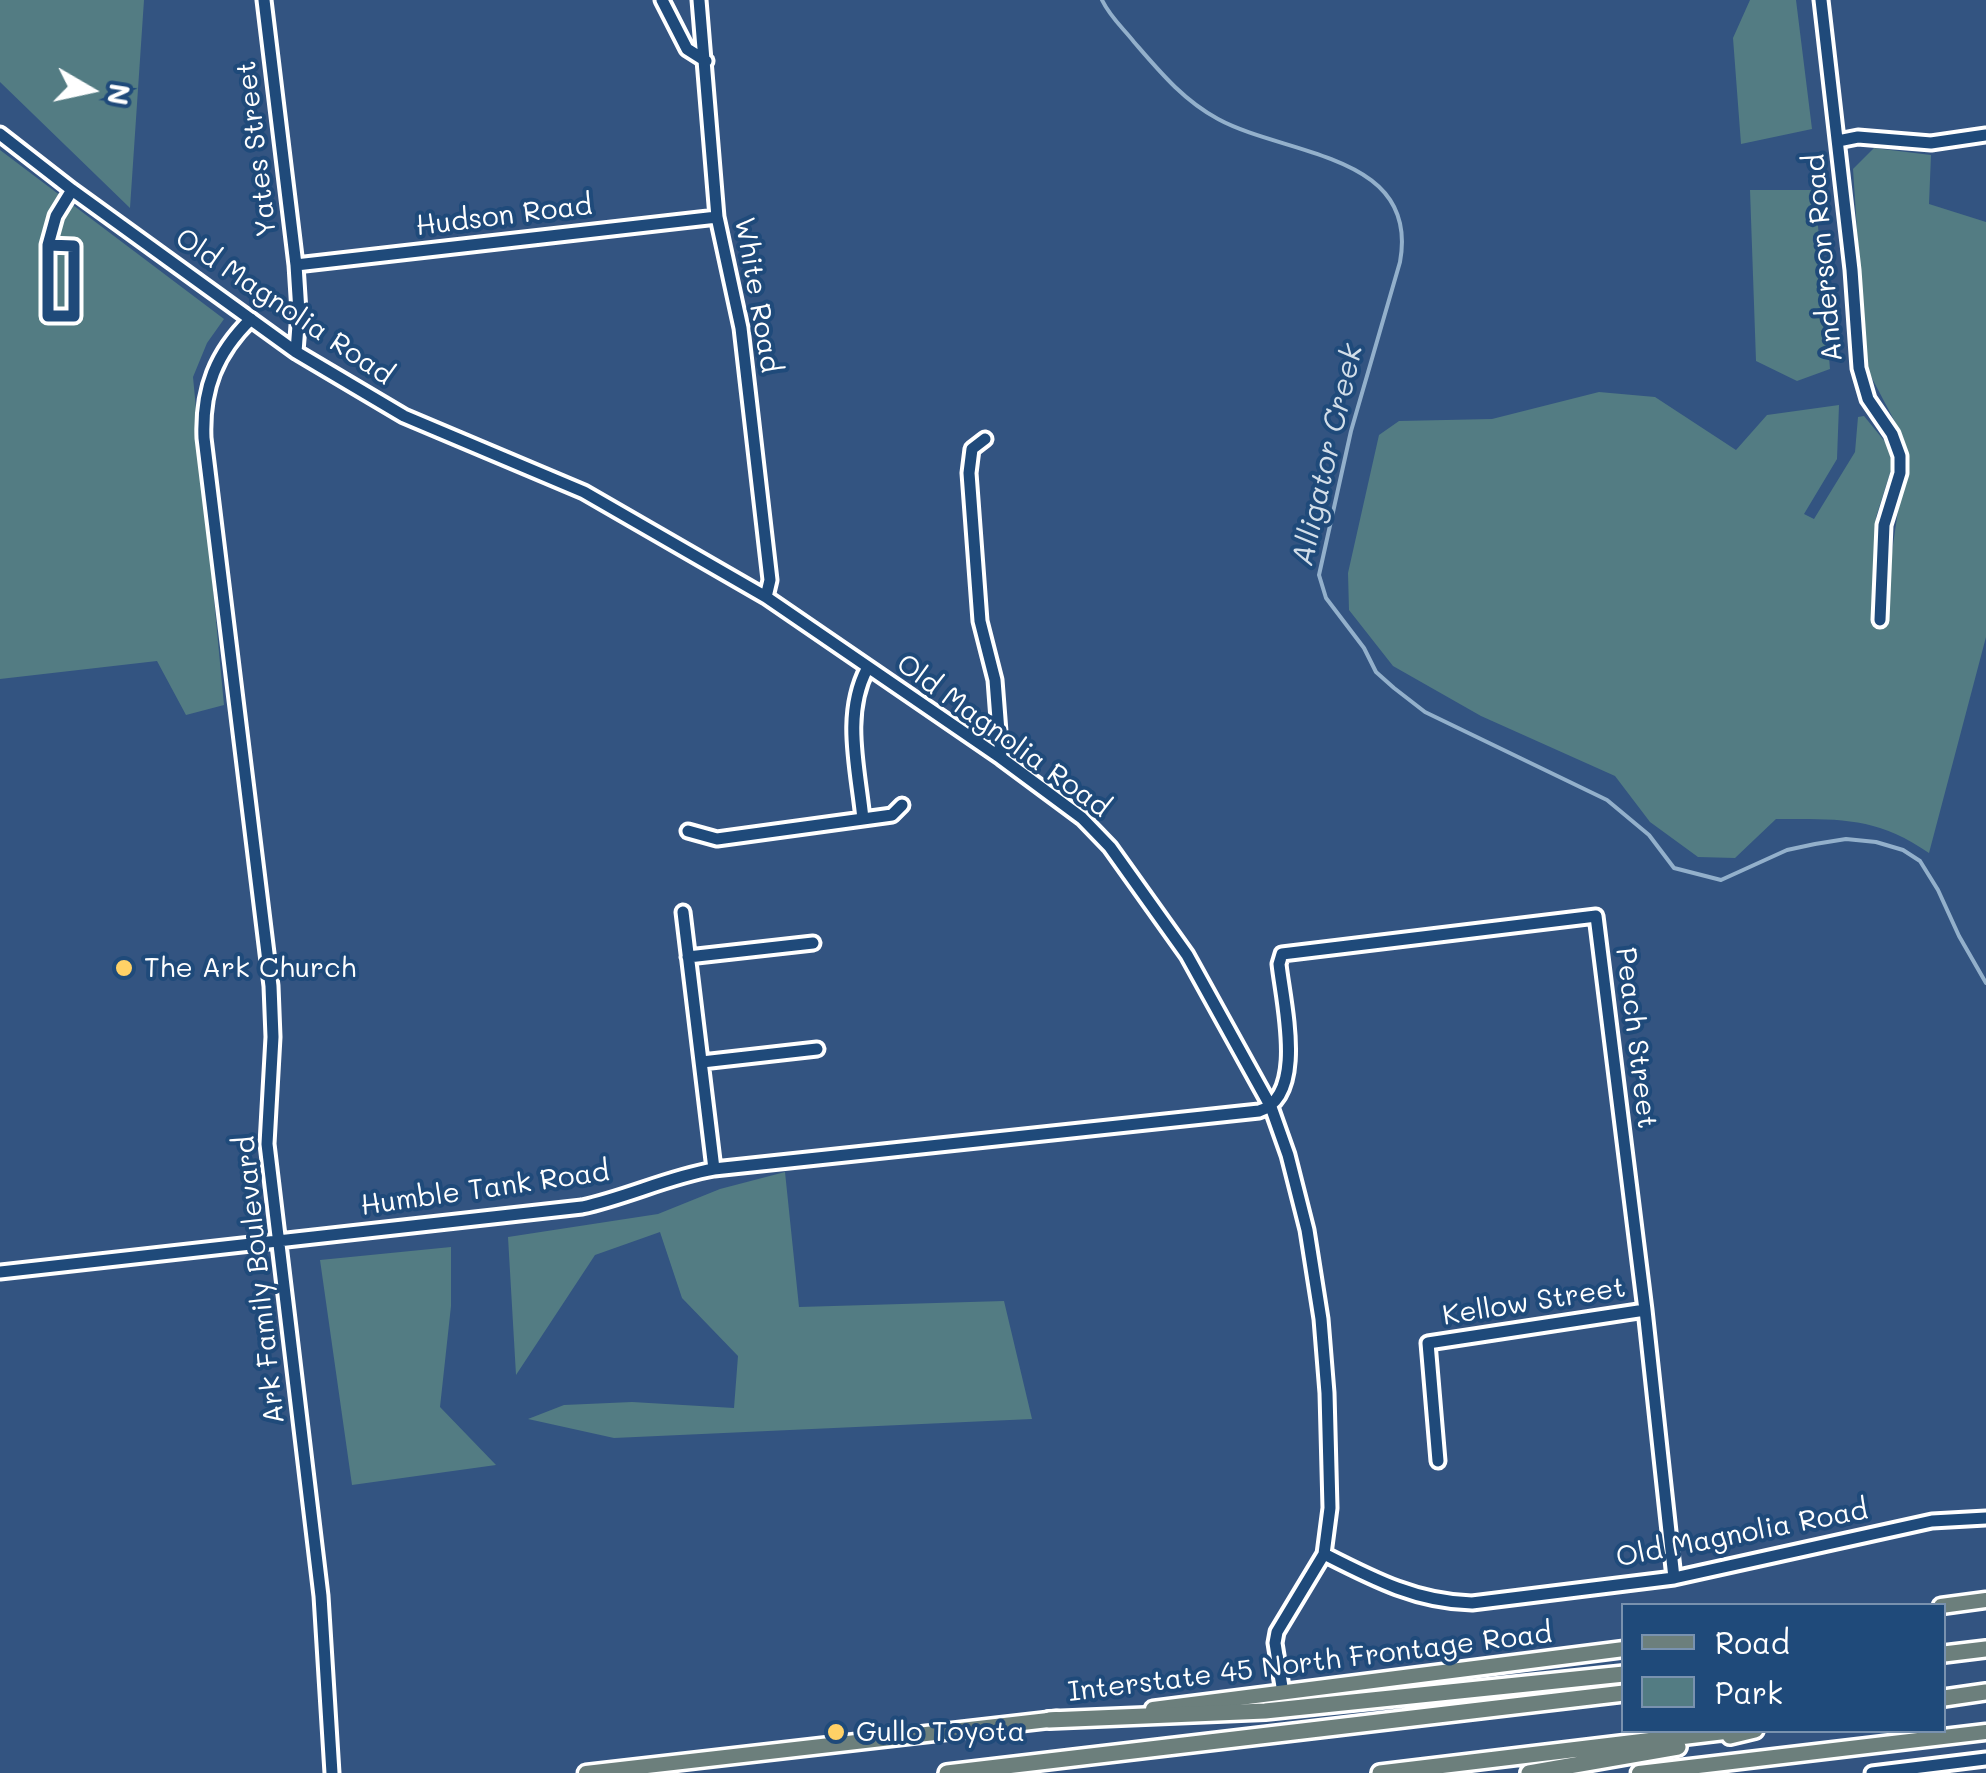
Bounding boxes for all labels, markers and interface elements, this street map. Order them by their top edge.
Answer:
north arrow [40,40,140,140]
street label: Yates Street [230,59,284,239]
text: N [100,81,139,108]
street label: Anderson Road [1798,153,1850,363]
street label: Hudson Road [414,189,594,243]
street label: White Road [727,215,787,375]
street label: Old Magnolia Road [169,222,399,392]
water label: Alligator Creek [1285,341,1371,569]
street label: Old Magnolia Road [890,647,1116,825]
street label: Peach Street [1608,946,1664,1130]
place label: The Ark Church [144,951,356,985]
marker: The Ark Church [113,957,135,979]
street label: Ark Family Boulevard [228,1134,292,1426]
street label: Humble Tank Road [358,1155,612,1223]
street label: Kellow Street [1440,1271,1628,1333]
street label: Old Magnolia Road [1613,1493,1871,1575]
legend [1621,1603,1946,1733]
street label: Interstate 45 North Frontage Road [1066,1617,1554,1709]
text: Road [1715,1622,1790,1662]
text: Park [1715,1672,1783,1712]
place label: Gullo Toyota [856,1715,1025,1749]
marker: Gullo Toyota [825,1721,847,1743]

